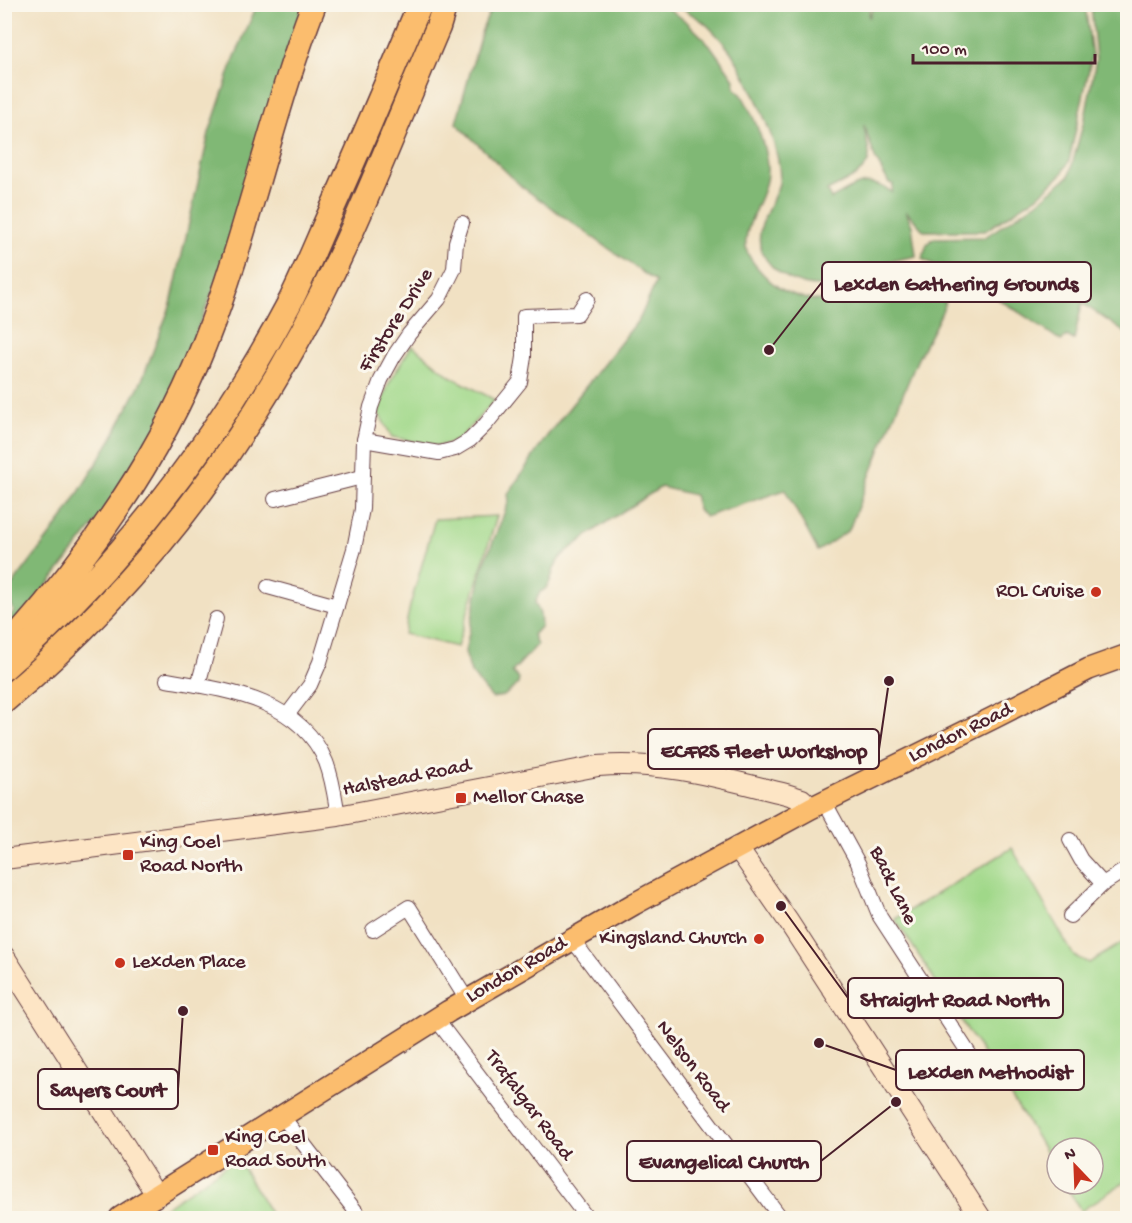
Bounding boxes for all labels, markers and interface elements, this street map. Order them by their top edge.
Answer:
scale bar [913,27,1094,65]
text: 100 m [921,40,967,61]
callout: Lexden Gathering Grounds [822,262,1091,302]
street label: Firstore Drive [354,263,441,379]
text: Lexden Gathering Grounds [834,273,1080,299]
place label: ROL Cruise [996,580,1085,605]
marker: ROL Cruise [1089,585,1103,599]
street label: London Road [905,697,1019,770]
callout: ECFRS Fleet Workshop [648,729,879,769]
text: ECFRS Fleet Workshop [661,740,868,766]
street label: Halstead Road [341,754,475,804]
place label: Mellor Chase [473,786,585,811]
marker: Mellor Chase [454,791,468,805]
place label: King Coel Road North [140,831,243,880]
street label: Back Lane [862,842,922,930]
marker: King Coel Road North [121,848,135,862]
place label: Kingsland Church [599,927,747,952]
street label: London Road [462,931,573,1010]
marker: Kingsland Church [752,932,766,946]
place label: Lexden Place [132,951,247,976]
marker: Lexden Place [113,956,127,970]
callout: Straight Road North [848,978,1063,1018]
text: Straight Road North [860,989,1050,1015]
street label: Nelson Road [649,1016,736,1119]
street label: Trafalgar Road [478,1045,579,1167]
callout: Lexden Methodist [896,1050,1084,1090]
text: Lexden Methodist [908,1061,1074,1087]
callout: Sayers Court [38,1069,178,1109]
text: Sayers Court [50,1079,168,1105]
place label: King Coel Road South [225,1126,326,1175]
north arrow [1045,1136,1105,1196]
callout: Evangelical Church [627,1141,821,1181]
marker: King Coel Road South [206,1143,220,1157]
text: N [1062,1144,1080,1166]
text: Evangelical Church [639,1151,809,1177]

